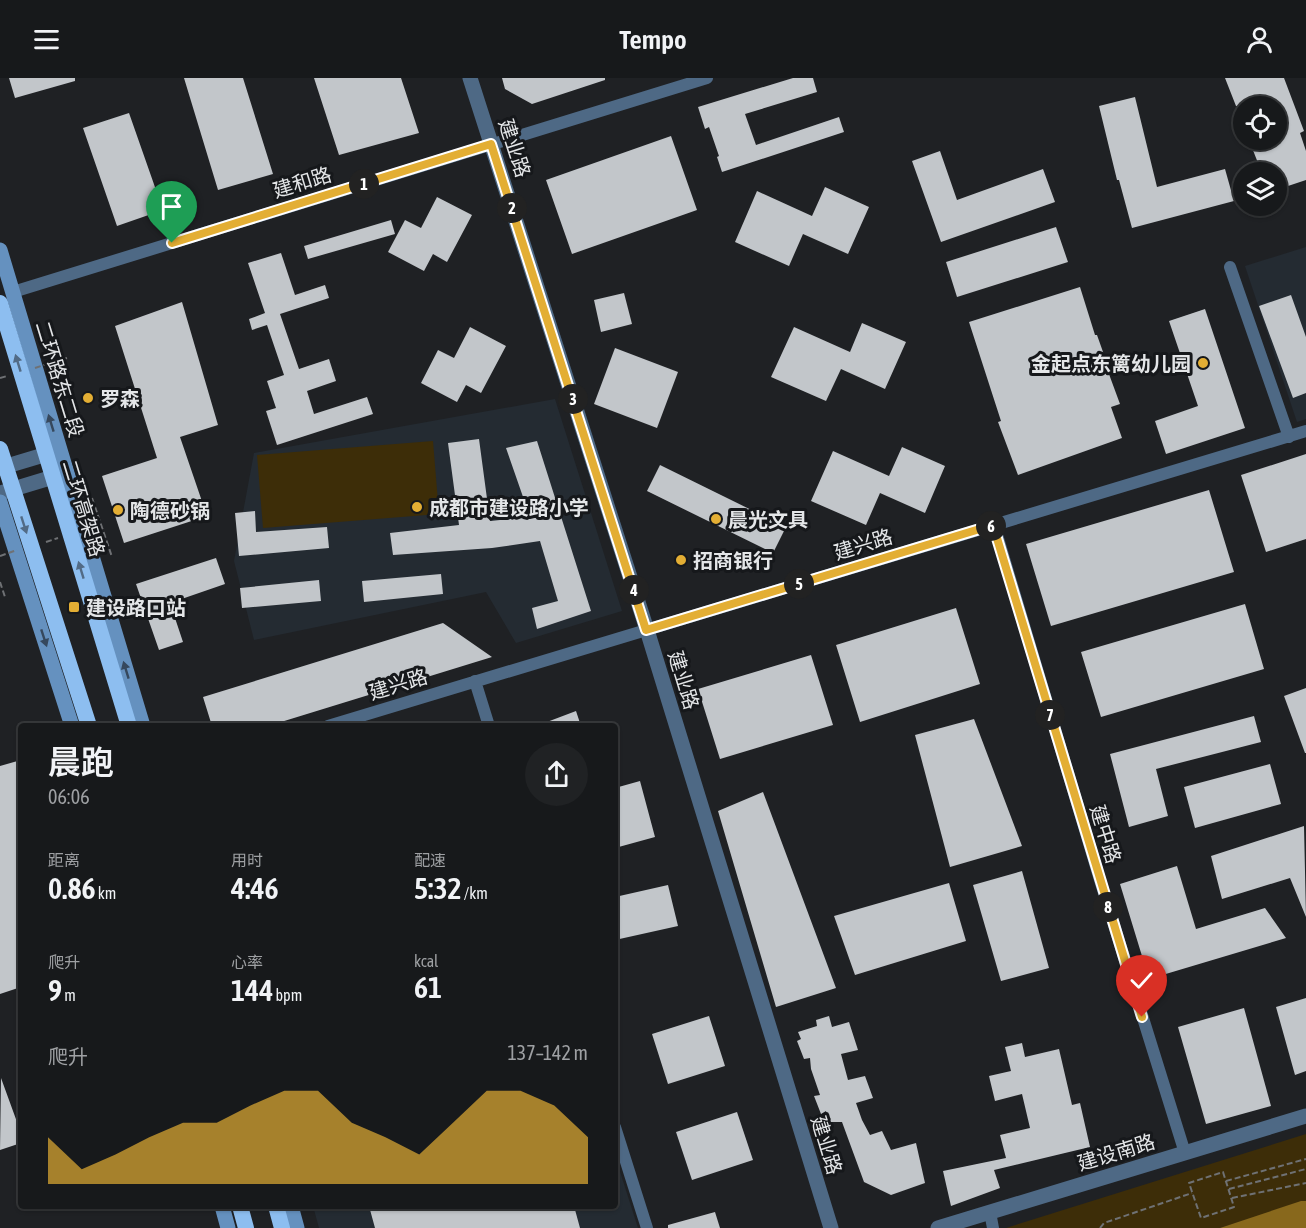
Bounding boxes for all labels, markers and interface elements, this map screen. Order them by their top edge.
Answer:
icon: menu [30,23,63,56]
icon: person [1243,23,1276,56]
text: Tempo [619,24,687,55]
map controls [1233,96,1287,216]
button: locate [1233,96,1287,150]
street label: 建业路 [495,116,535,180]
street label: 建和路 [270,162,334,202]
button: layers [1233,162,1287,216]
pin: 1 [349,169,379,199]
text: 1 [360,175,368,193]
pin [146,181,197,243]
icon: arrive [155,190,188,223]
pin: 2 [497,193,527,223]
text: 2 [508,199,516,217]
street label: 二环路东二段 [31,318,89,440]
place label: 金起点东篱幼儿园 [1031,352,1191,375]
one-way arrow [13,354,22,372]
marker: 金起点东篱幼儿园 [1196,356,1210,370]
pin: 3 [558,384,588,414]
place label: 罗森 [100,387,140,410]
text: 3 [569,390,577,408]
marker: 罗森 [81,391,95,405]
one-way arrow [46,414,55,432]
street label: 二环高架路 [58,457,110,559]
place label: 成都市建设路小学 [429,496,589,519]
place label: 陶德砂锅 [130,499,210,522]
marker: 成都市建设路小学 [410,500,424,514]
marker: 陶德砂锅 [111,503,125,517]
place label: 晨光文具 [728,508,808,531]
pin: 6 [976,511,1006,541]
marker: 晨光文具 [709,512,723,526]
one-way arrow [20,516,29,534]
text: 6 [987,517,995,535]
street label: 建兴路 [831,524,895,564]
place label: 招商银行 [693,549,773,572]
marker: 招商银行 [674,553,688,567]
one-way arrow [76,561,85,579]
pin: 5 [784,569,814,599]
pin: 4 [619,575,649,605]
text: 5 [795,575,803,593]
text: 4 [630,581,638,599]
place label: 建设路口站 [86,596,186,619]
marker: 建设路口站 [67,600,81,614]
one-way arrow [39,629,49,647]
street label: 建业路 [664,648,704,712]
one-way arrow [121,661,130,679]
street label: 建兴路 [366,664,430,704]
pin: 7 [1035,700,1065,730]
text: 7 [1046,706,1054,724]
text: 晨跑 [48,743,114,781]
button: share [525,743,588,806]
text: 06:06 [48,785,90,808]
street label: 建中路 [1086,802,1126,866]
text: 距离 [48,851,80,869]
text: 用时 [231,851,263,869]
text: 配速 [414,851,446,869]
text: 0.86 [48,871,96,905]
text: 4:46 [231,871,279,905]
text: 5:32 [414,871,462,905]
text: km [96,884,116,902]
text: /km [462,884,488,902]
pin: 8 [1093,892,1123,922]
text: 8 [1104,898,1112,916]
text: kcal [414,952,438,970]
text: 爬升 [48,953,80,971]
text: 心率 [231,953,263,971]
pin [1116,955,1167,1017]
icon: check [1125,964,1158,997]
text: 61 [414,970,442,1004]
text: 9 [48,973,62,1007]
text: 144 [231,973,273,1007]
text: m [62,986,76,1004]
text: bpm [273,986,302,1004]
text: 137–142 m [507,1041,588,1064]
text: 爬升 [48,1045,88,1068]
street label: 建业路 [807,1113,847,1177]
street label: 建设南路 [1074,1129,1158,1175]

